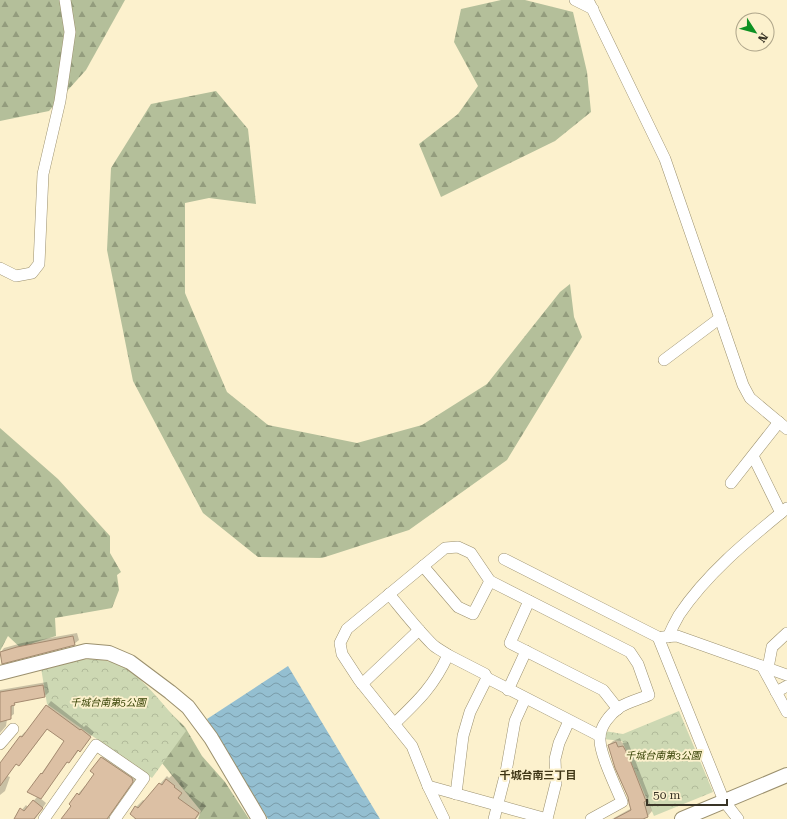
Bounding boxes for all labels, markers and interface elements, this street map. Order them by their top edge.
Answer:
north arrow [735,12,775,52]
text: N [755,30,770,45]
park label: 千城台南第5公園 [70,697,148,708]
park label: 千城台南第3公園 [625,750,703,761]
district label: 千城台南三丁目 [500,769,577,782]
scale bar [647,781,727,807]
text: 50 m [653,788,680,802]

